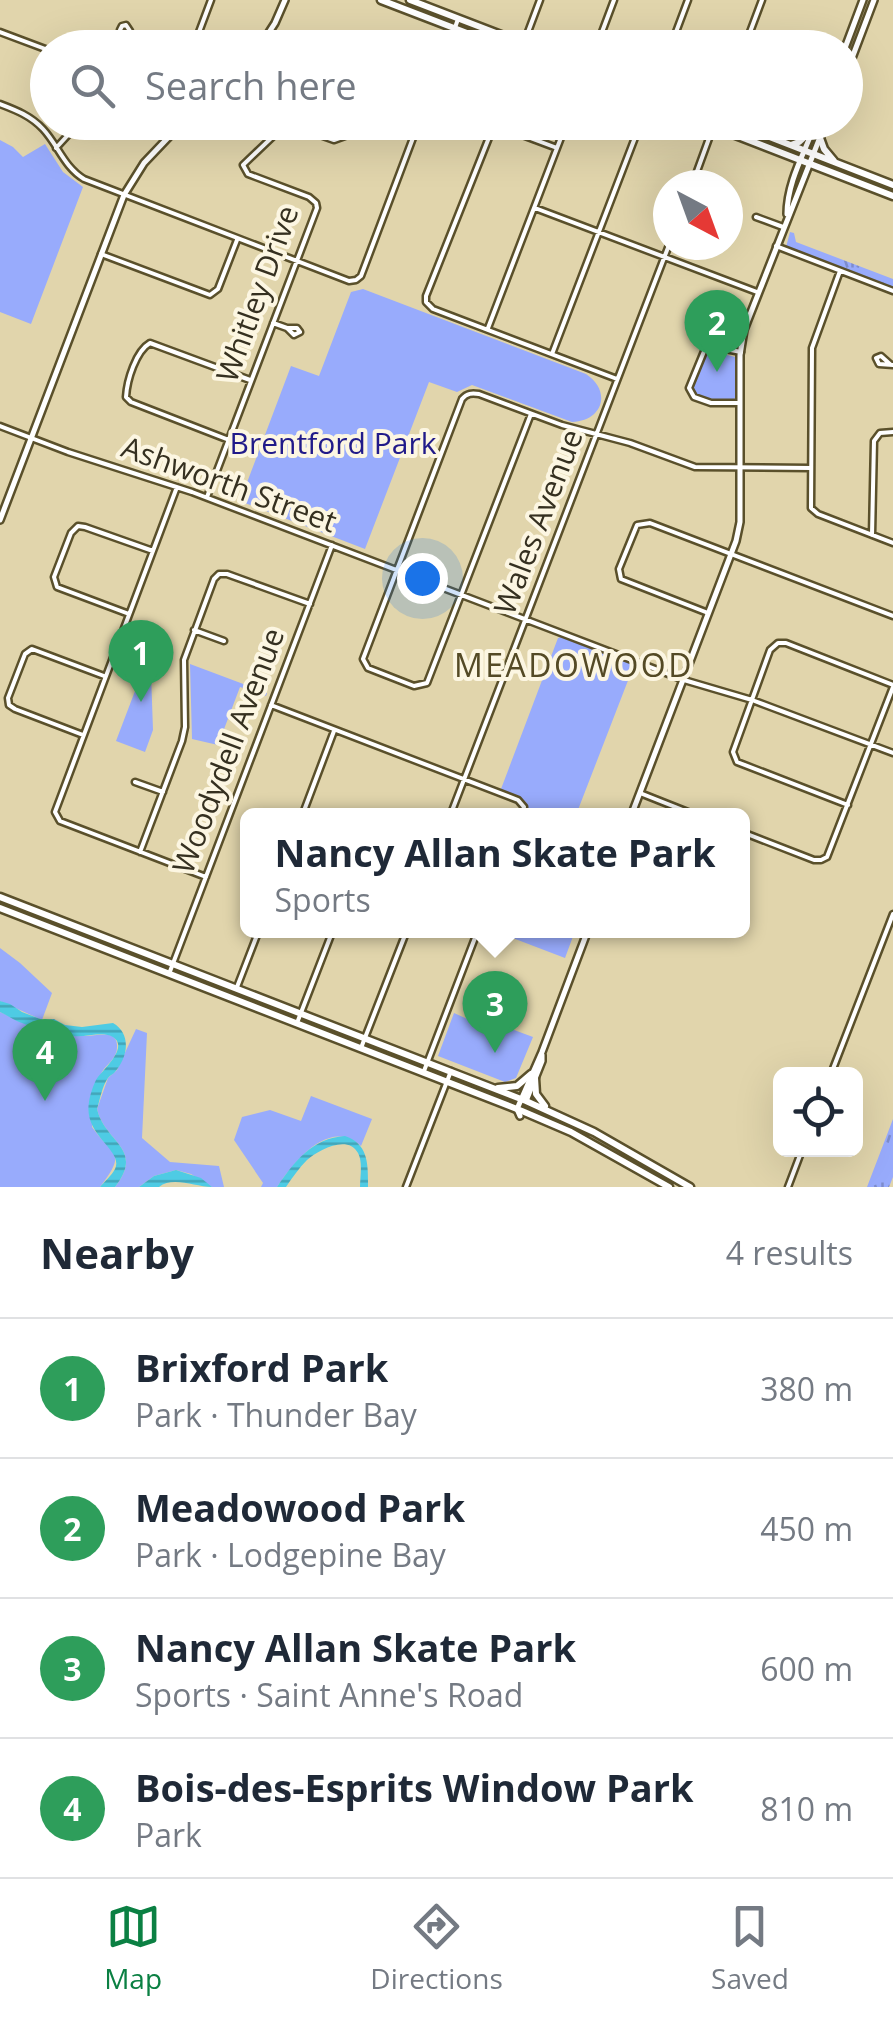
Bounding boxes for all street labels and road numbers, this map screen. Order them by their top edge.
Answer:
street label: Whitley Drive [206,200,307,387]
street label: Wales Avenue [483,423,592,620]
street label: Ashworth Street [116,426,343,541]
street label: Woodydell Avenue [162,622,293,879]

